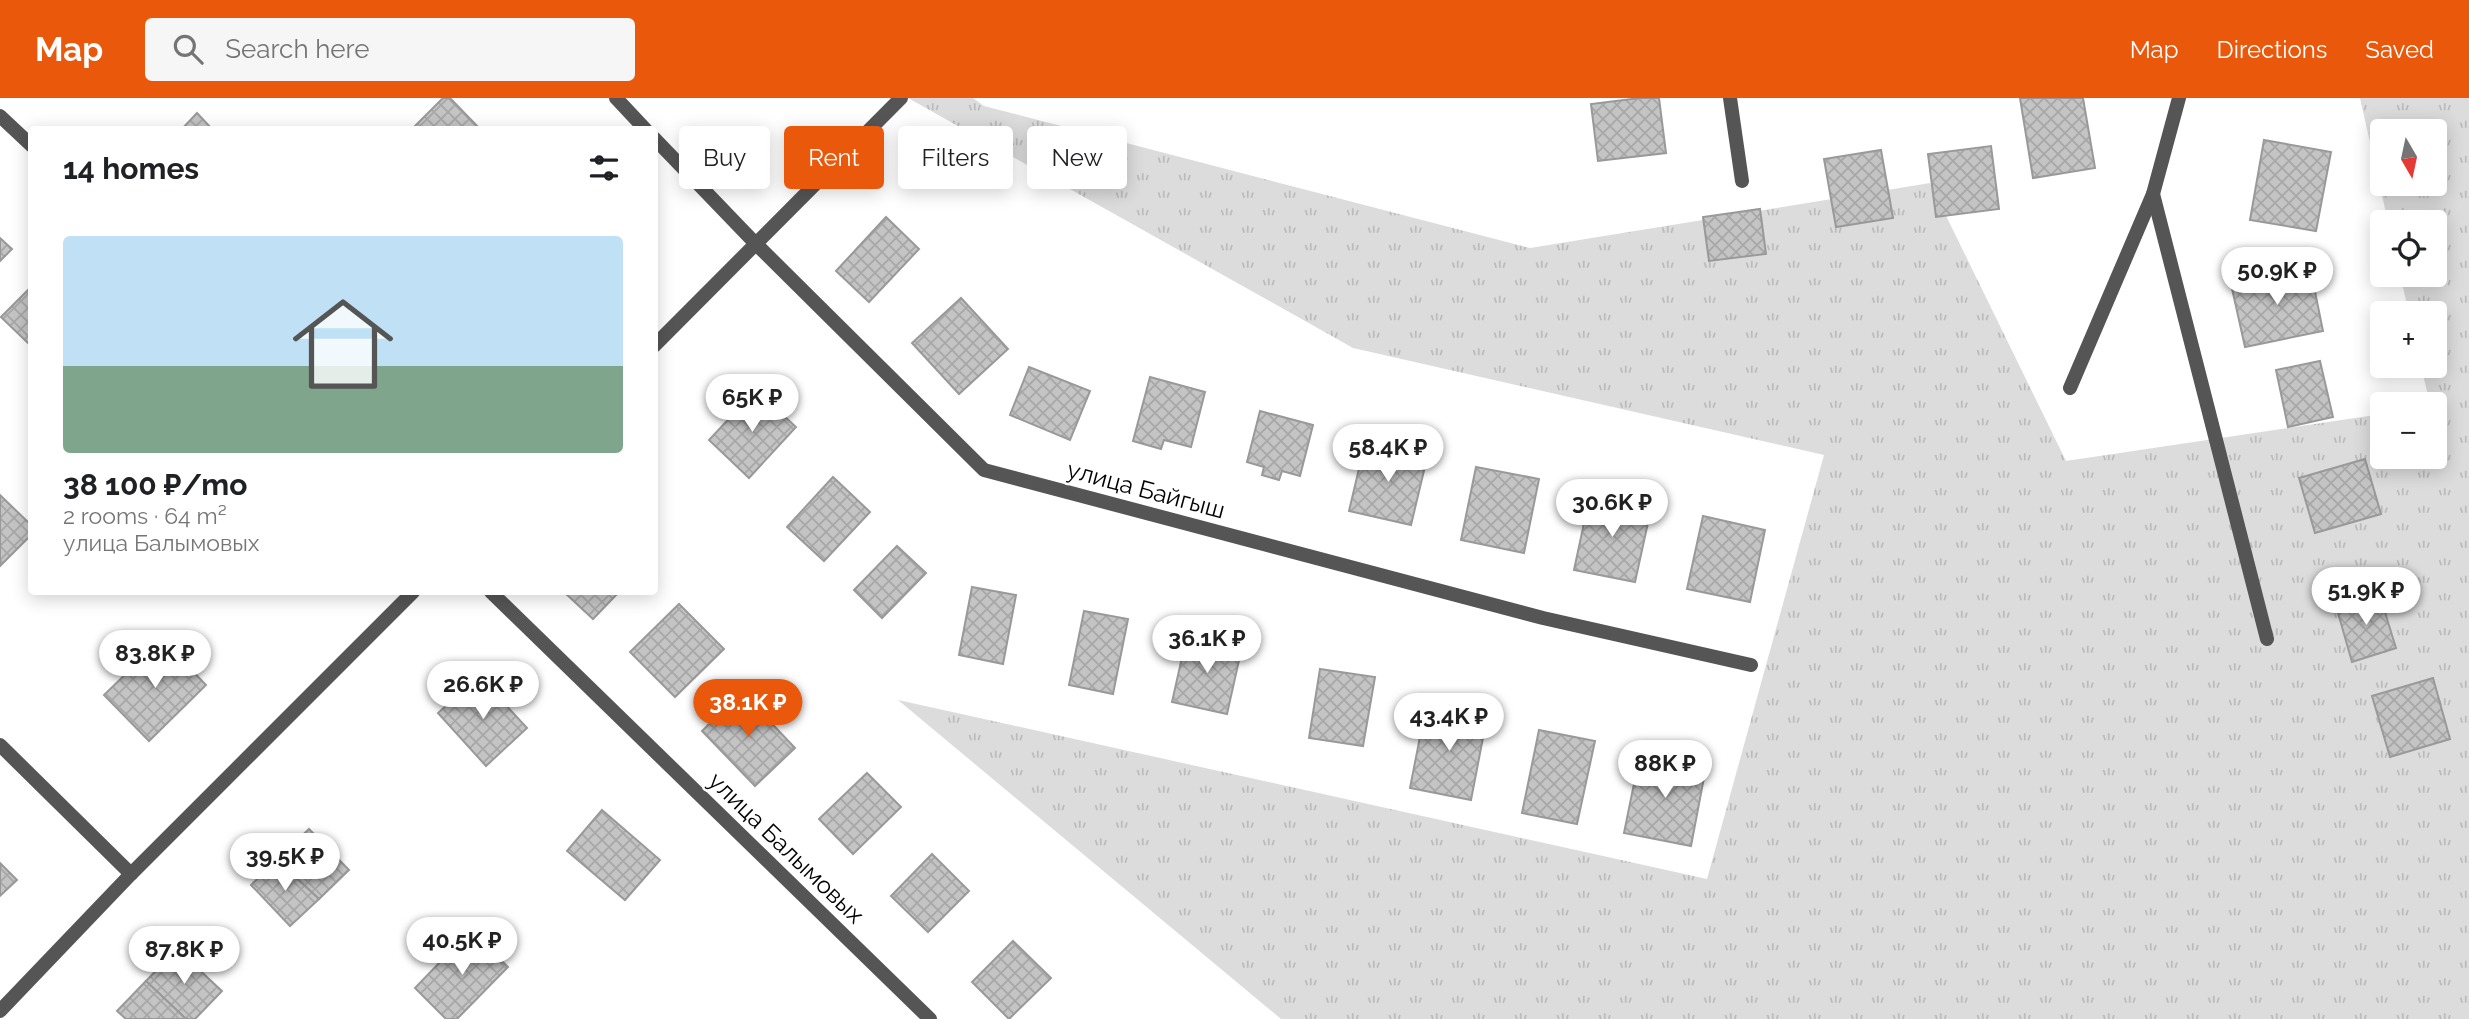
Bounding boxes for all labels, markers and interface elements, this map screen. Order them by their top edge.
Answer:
search box [145,18,635,81]
text: Map [35,30,103,69]
icon: search [169,30,207,68]
text: Search here [225,34,370,64]
text: Map [2130,35,2179,64]
text: Directions [2217,35,2327,64]
text: Saved [2365,35,2434,64]
north arrow [2370,119,2446,196]
map controls [2370,119,2447,469]
chip: Buy [679,126,770,189]
chip: Rent [784,126,884,189]
chip: Filters [898,126,1013,189]
chip: New [1027,126,1127,189]
icon: filters [585,149,623,187]
text: 14 homes [63,151,199,186]
button: locate [2370,210,2447,287]
pin: 50.9K ₽ [2212,248,2342,307]
text: 50.9K ₽ [2237,256,2317,283]
icon: home [280,281,406,407]
button: + [2370,301,2447,378]
pin: 65K ₽ [703,374,801,434]
text: 65K ₽ [722,383,782,410]
button: − [2370,392,2447,469]
pin: 58.4K ₽ [1323,424,1453,484]
text: 58.4K ₽ [1349,433,1427,460]
street label: улица Байгыш [1064,455,1228,525]
text: 38 100 ₽/mo [63,467,247,502]
pin: 30.6K ₽ [1547,480,1677,539]
text: 30.6K ₽ [1572,488,1652,515]
text: 2 rooms · 64 m² [63,502,227,529]
text: улица Балымовых [63,529,259,556]
pin: 51.9K ₽ [2301,568,2431,627]
text: 51.9K ₽ [2328,576,2404,603]
pin: 36.1K ₽ [1142,616,1272,675]
text: 36.1K ₽ [1168,624,1246,651]
pin: 83.8K ₽ [90,630,220,690]
text: 83.8K ₽ [115,639,195,666]
pin: 26.6K ₽ [418,662,548,721]
text: 26.6K ₽ [443,670,523,697]
pin: 38.1K ₽ [683,680,813,739]
text: 38.1K ₽ [709,688,787,715]
pin: 43.4K ₽ [1384,694,1514,753]
text: 43.4K ₽ [1410,702,1488,729]
pin: 88K ₽ [1616,740,1714,800]
text: 88K ₽ [1634,749,1696,776]
street label: улица Балымовых [703,766,870,929]
pin: 39.5K ₽ [220,834,350,893]
text: 39.5K ₽ [246,842,324,869]
pin: 40.5K ₽ [397,918,527,977]
pin: 87.8K ₽ [119,926,249,986]
text: 40.5K ₽ [422,926,502,953]
text: 87.8K ₽ [145,935,223,962]

